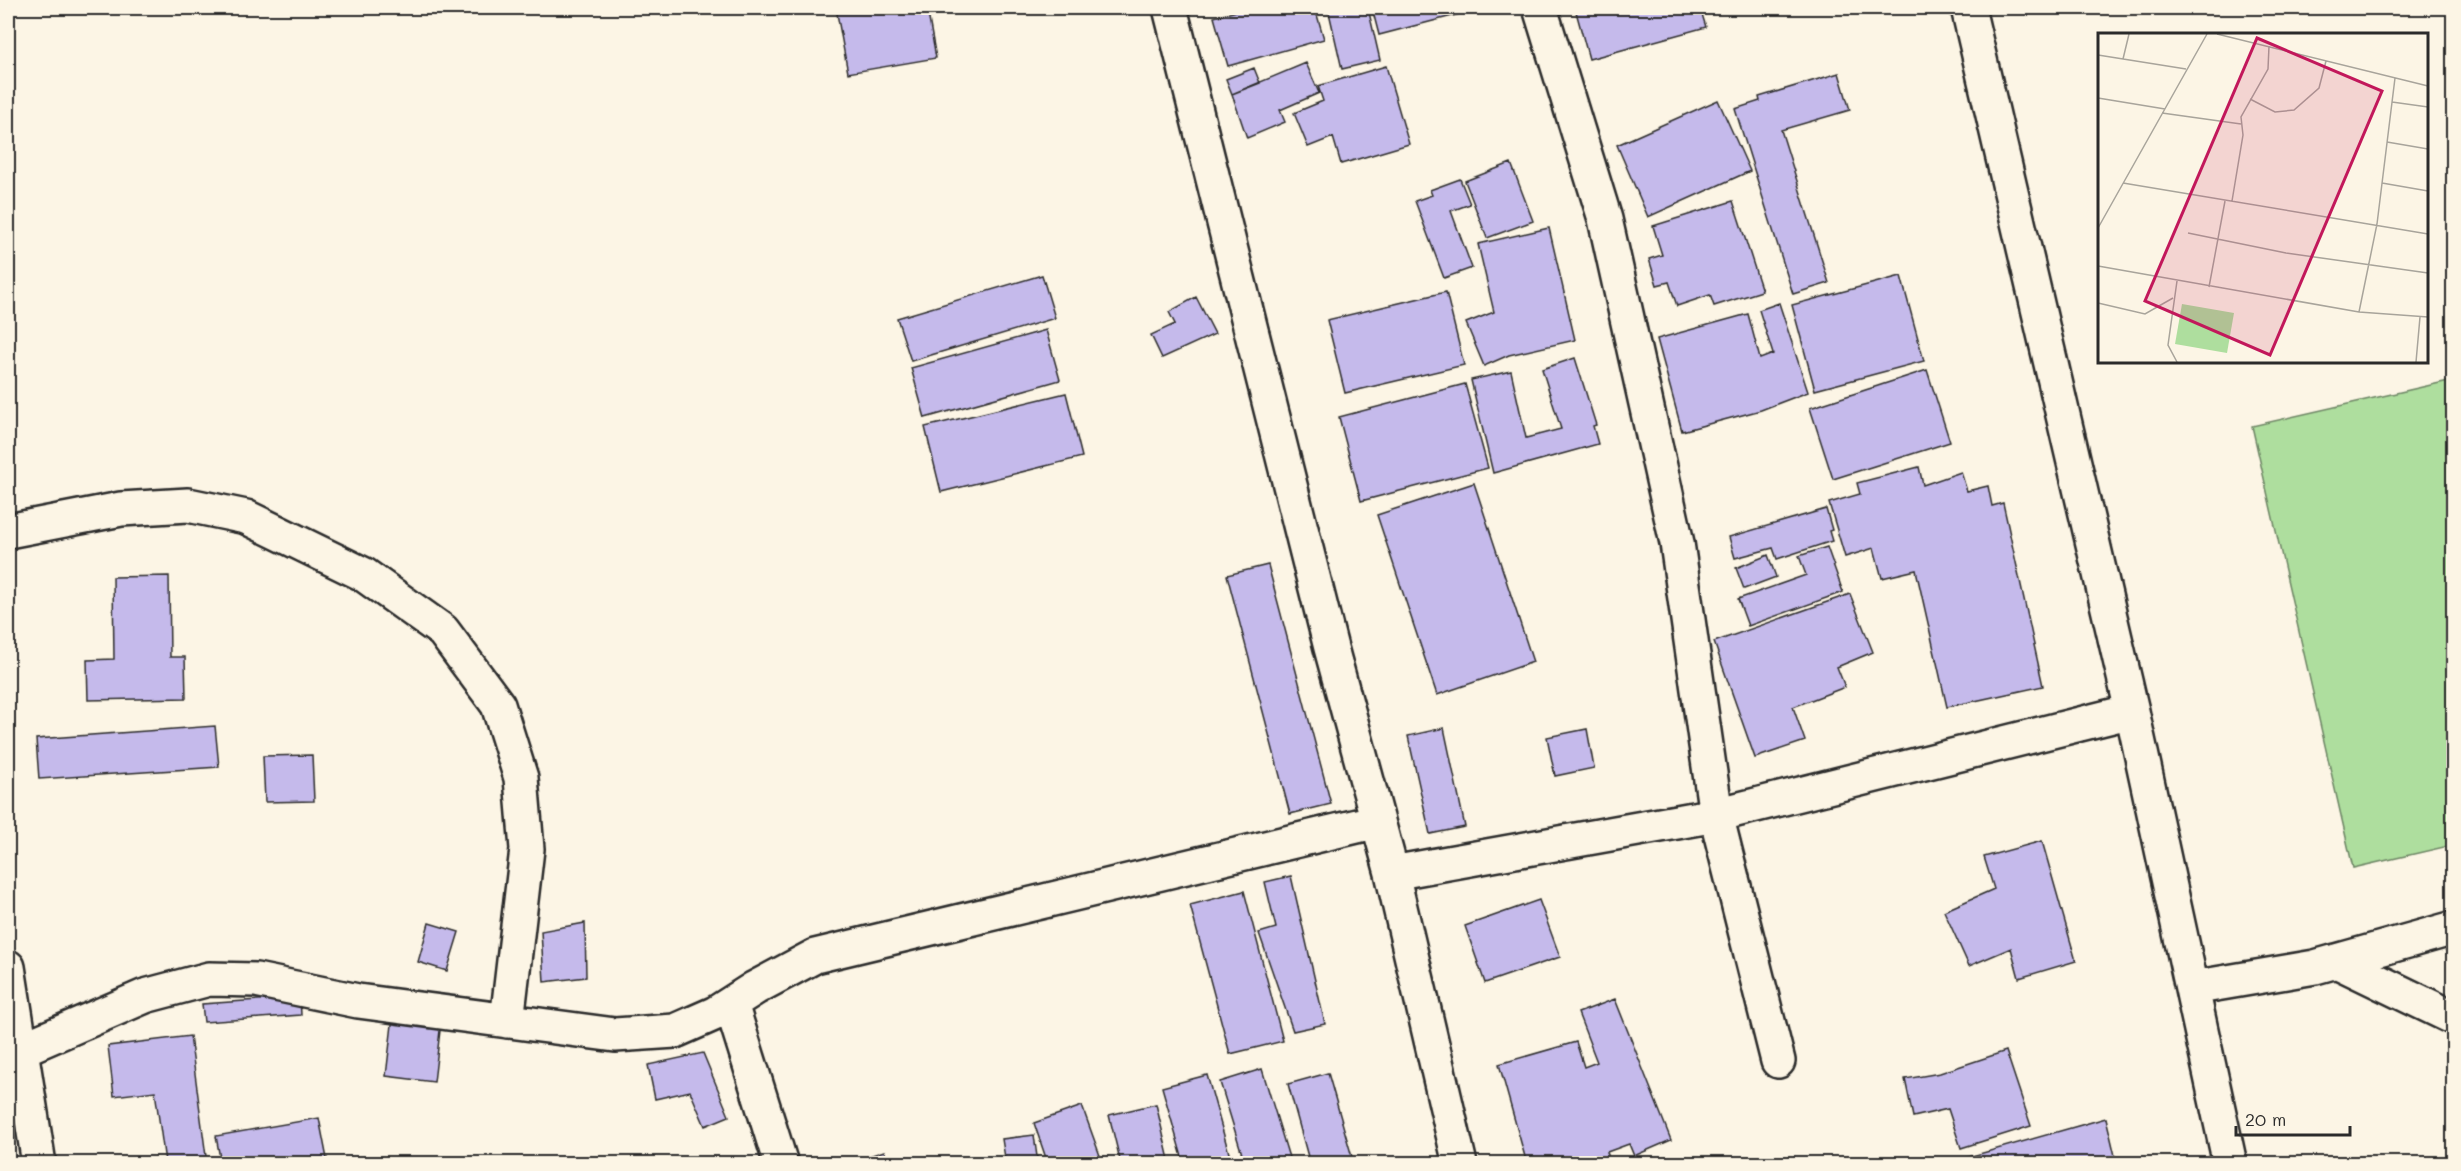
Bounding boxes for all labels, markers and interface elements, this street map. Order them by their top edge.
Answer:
inset map [2098,33,2428,363]
scale bar [2236,1099,2350,1137]
text: 20 m [2245,1107,2286,1131]

